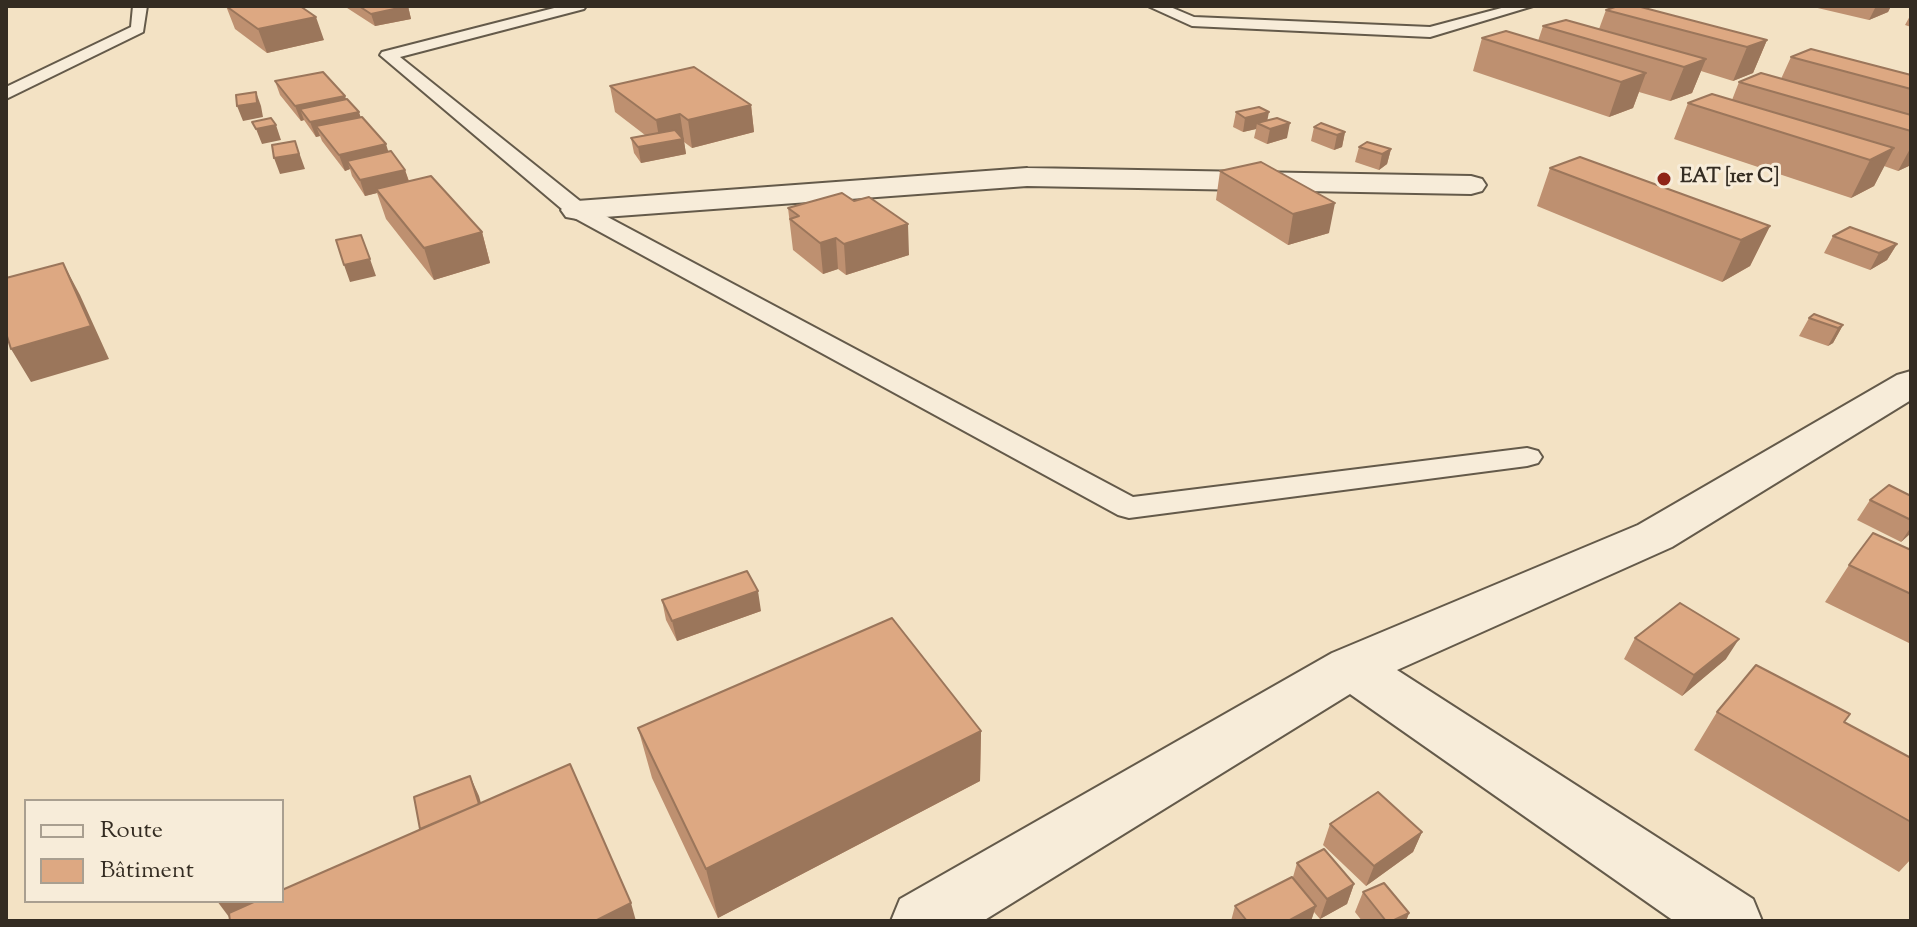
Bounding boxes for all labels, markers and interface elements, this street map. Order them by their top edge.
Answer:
place label: EAT [1er C] [1680,167,1779,191]
marker: EAT [1er C] [1655,170,1673,188]
legend [24,799,284,903]
text: Route [100,814,163,848]
text: Bâtiment [100,854,194,888]

